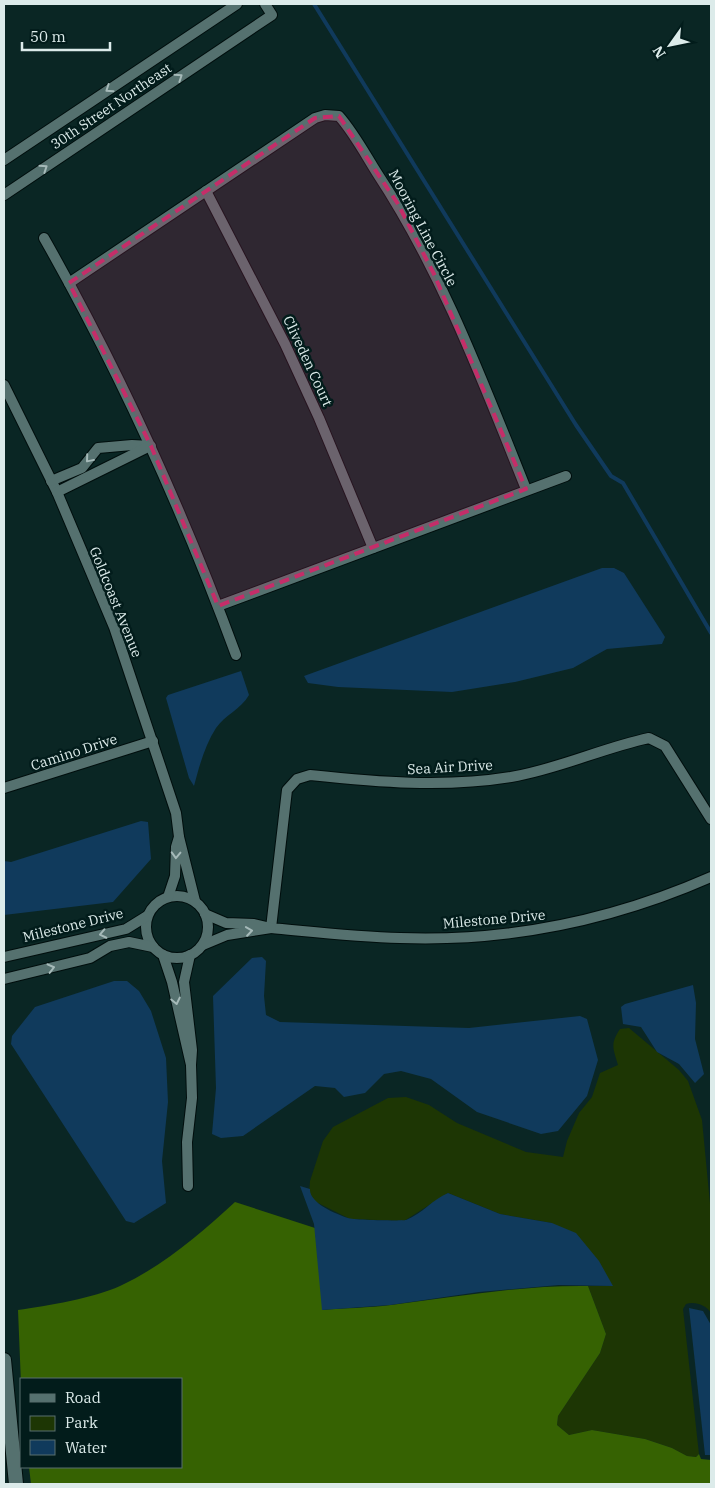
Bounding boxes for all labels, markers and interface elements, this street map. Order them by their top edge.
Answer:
scale bar [22,20,110,52]
north arrow [645,20,695,70]
text: 50 m [30,27,66,46]
text: N [649,43,670,62]
street label: 30th Street Northeast [47,59,175,153]
one-way arrow [174,74,183,83]
one-way arrow [105,83,115,92]
one-way arrow [39,165,48,174]
street label: Mooring Line Circle [385,167,461,289]
street label: Cliveden Court [279,313,337,409]
one-way arrow [87,453,95,462]
street label: Goldcoast Avenue [86,544,146,660]
street label: Camino Drive [29,730,119,774]
street label: Sea Air Drive [407,756,493,778]
one-way arrow [171,852,181,859]
street label: Milestone Drive [21,904,125,946]
street label: Milestone Drive [442,906,546,932]
one-way arrow [245,927,253,937]
one-way arrow [98,928,107,939]
one-way arrow [47,963,55,973]
one-way arrow [170,997,181,1006]
legend [20,1378,182,1468]
text: Road [65,1388,101,1407]
text: Park [65,1413,98,1432]
text: Water [65,1438,107,1457]

